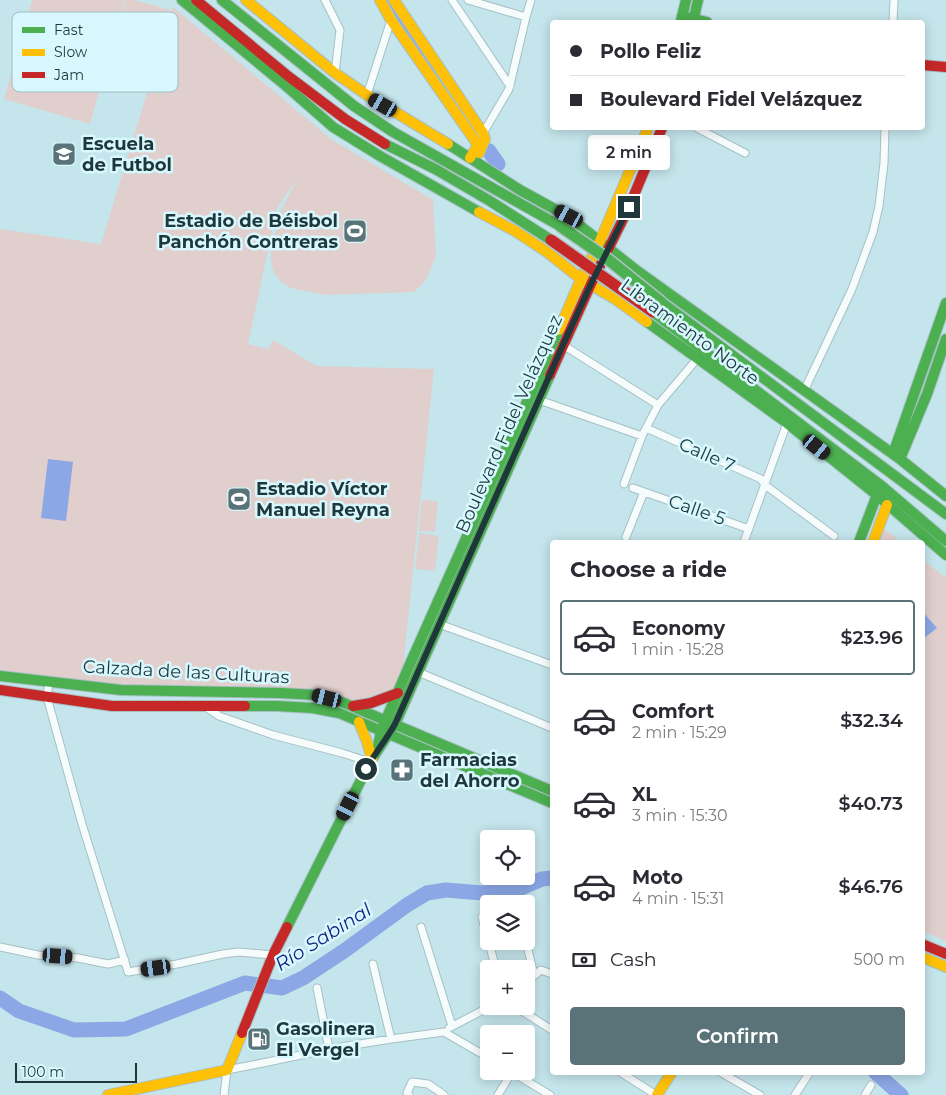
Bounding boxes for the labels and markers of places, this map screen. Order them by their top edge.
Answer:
place label: Escuela de Futbol [82,133,172,176]
school or university icon: Escuela de Futbol [51,141,77,167]
place label: Estadio de Béisbol Panchón Contreras [158,210,338,253]
sports icon: Estadio de Béisbol Panchón Contreras [342,218,368,244]
place label: Estadio Víctor Manuel Reyna [256,478,390,521]
sports icon: Estadio Víctor Manuel Reyna [226,486,252,512]
place label: Farmacias del Ahorro [420,749,520,792]
pharmacy icon: Farmacias del Ahorro [389,757,415,783]
place label: Gasolinera El Vergel [276,1018,375,1061]
fuel station icon: Gasolinera El Vergel [246,1026,272,1052]

